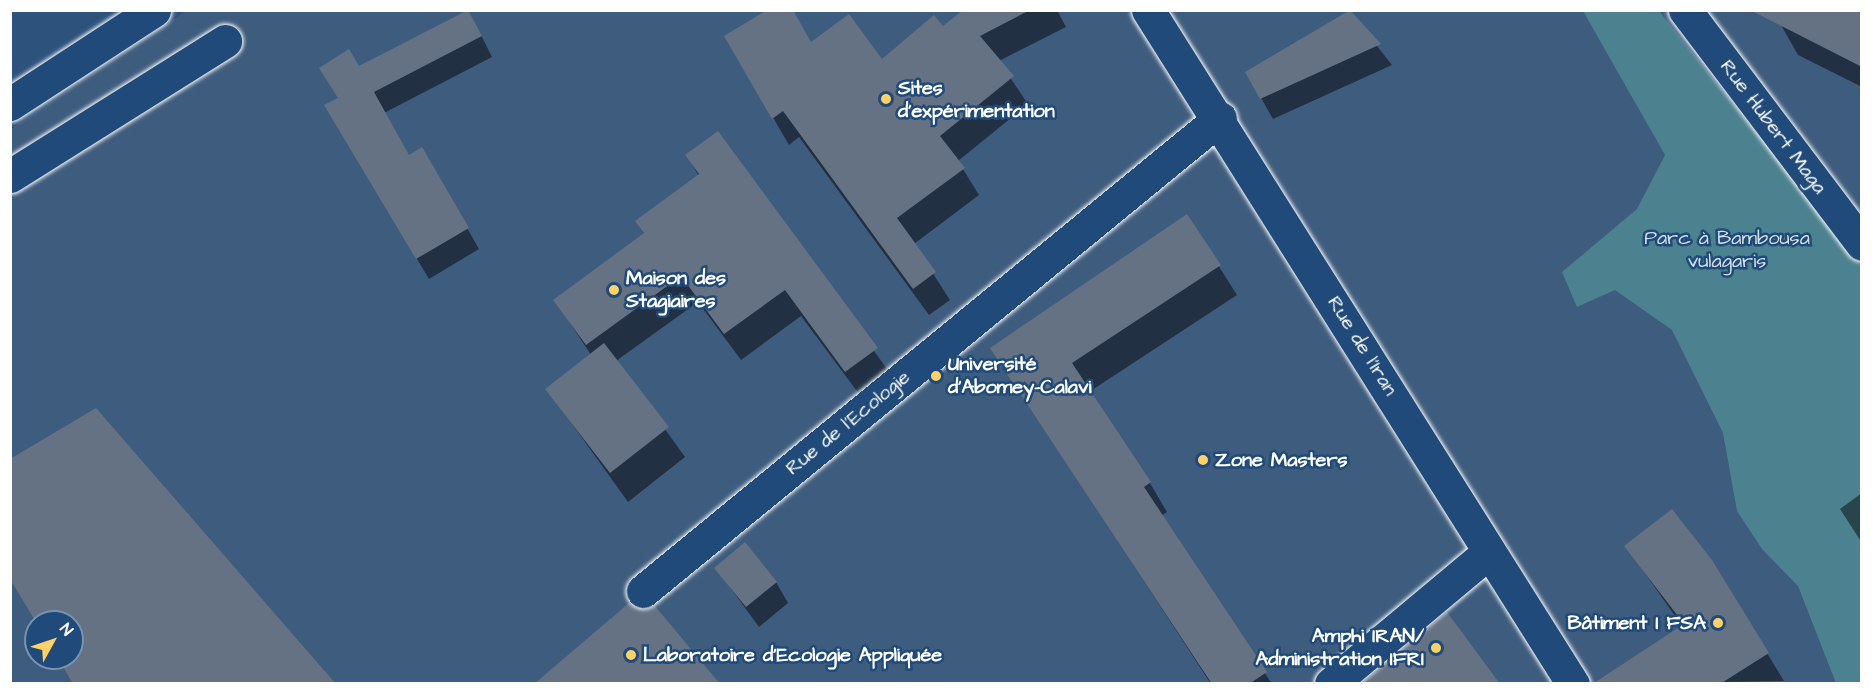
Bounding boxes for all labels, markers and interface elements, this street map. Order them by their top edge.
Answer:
street label: Rue Hubert Maga [1715,55,1831,199]
place label: Sites d'expérimentation [898,76,1055,123]
marker: Sites d'expérimentation [879,92,893,106]
park label: Parc à Bambousa vulagaris [1644,226,1810,273]
place label: Maison des Stagiaires [626,266,726,313]
marker: Maison des Stagiaires [607,283,621,297]
street label: Rue de l'Iran [1322,292,1402,400]
place label: Université d'Abomey-Calavi [948,352,1091,399]
street label: Rue de l'Ecologie [781,366,915,480]
marker: Université d'Abomey-Calavi [929,369,943,383]
place label: Zone Masters [1215,448,1348,472]
marker: Zone Masters [1196,453,1210,467]
north arrow [24,610,84,670]
place label: Bâtiment I FSA [1567,611,1706,635]
marker: Bâtiment I FSA [1711,616,1725,630]
text: N [55,619,78,641]
place label: Amphi IRAN/ Administration IFRI [1255,624,1424,671]
marker: Amphi IRAN/ Administration IFRI [1429,641,1443,655]
place label: Laboratoire d'Ecologie Appliquée [643,643,942,667]
marker: Laboratoire d'Ecologie Appliquée [624,648,638,662]

